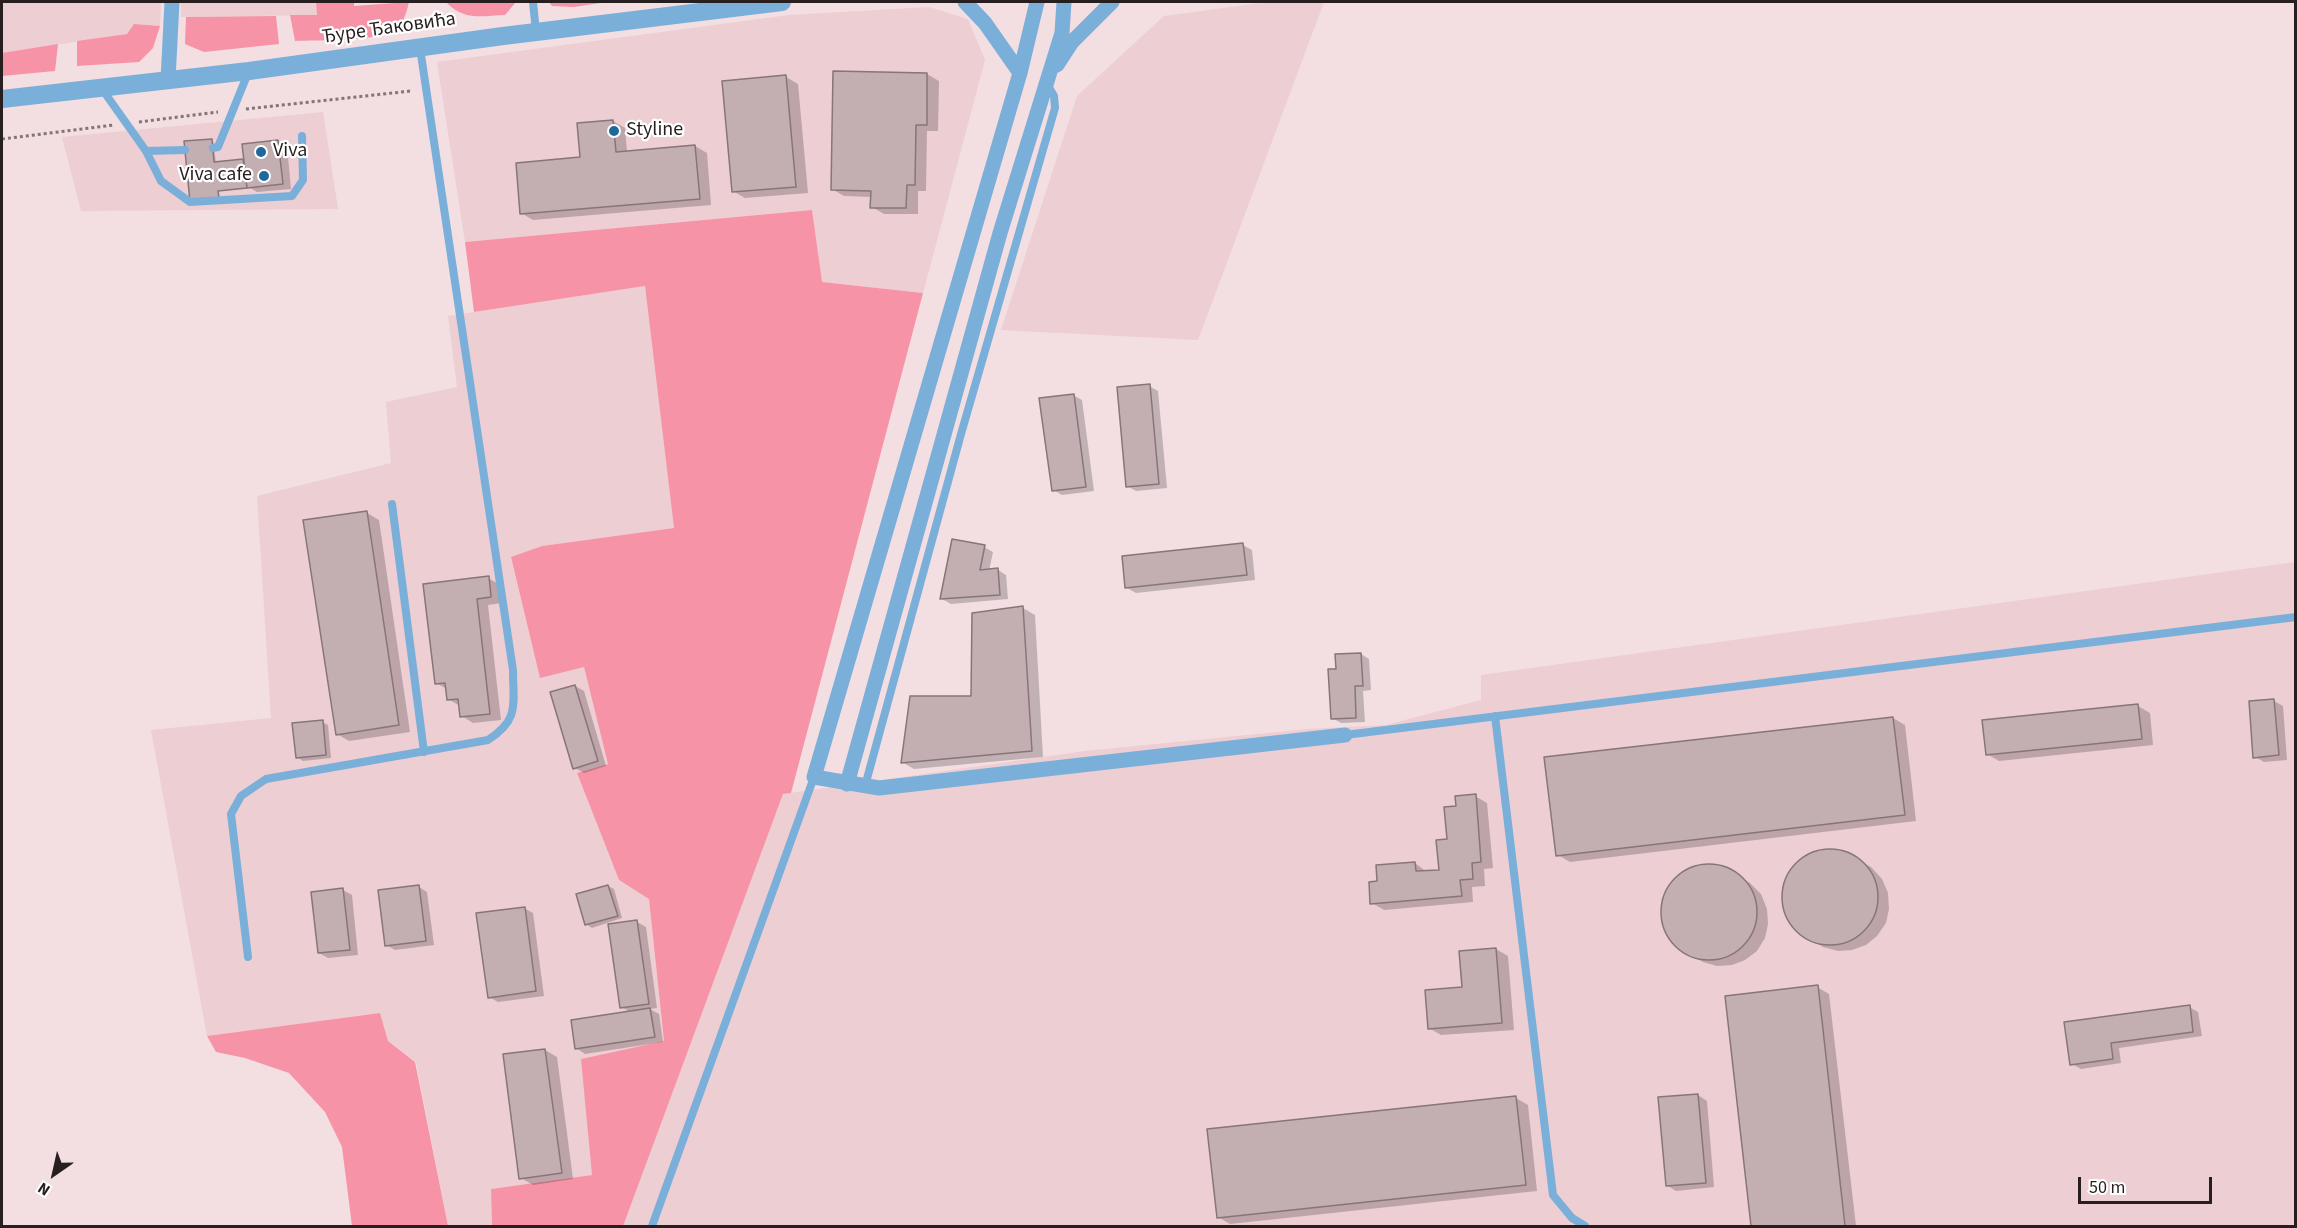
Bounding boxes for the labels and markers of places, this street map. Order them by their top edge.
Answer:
place label: Styline [626,119,683,143]
marker: Styline [607,124,621,138]
place label: Viva [273,140,307,164]
marker: Viva [254,145,268,159]
place label: Viva cafe [179,164,252,188]
marker: Viva cafe [257,169,271,183]

